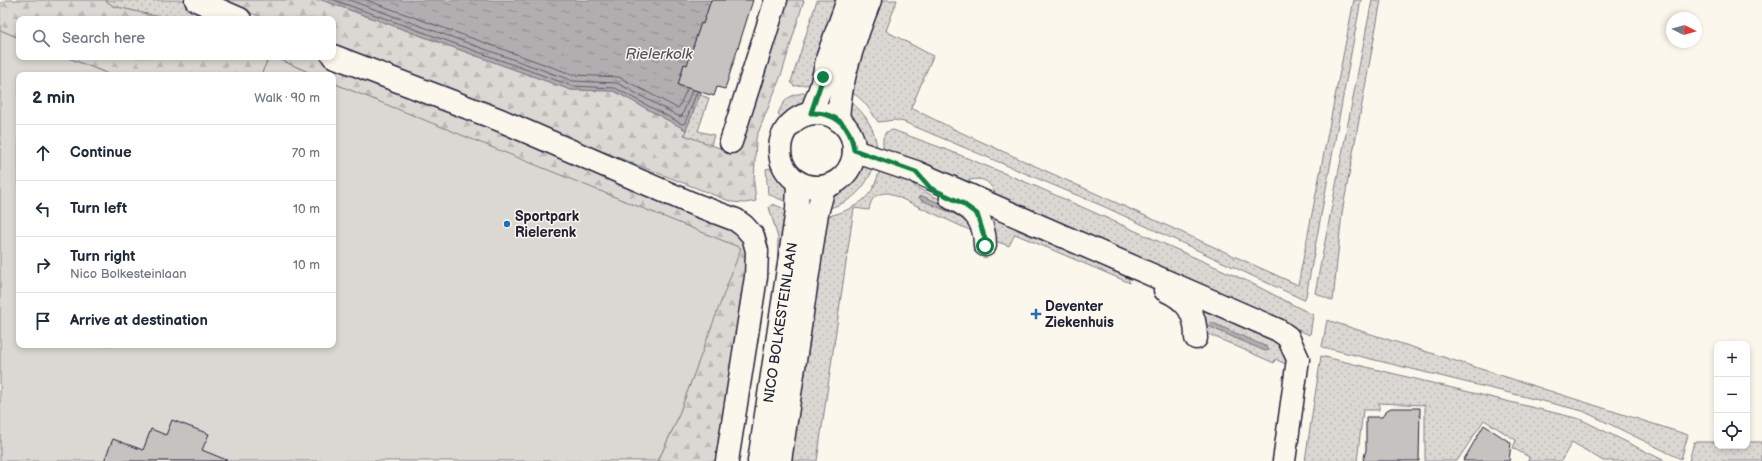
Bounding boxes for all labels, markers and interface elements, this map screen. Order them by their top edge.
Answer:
north arrow [1666,12,1702,48]
search box [16,16,336,60]
icon: search [30,27,52,49]
text: Search here [62,29,145,48]
water label: Rielerkolk [625,45,693,64]
route end [814,68,832,86]
text: 2 min [32,88,75,108]
text: Walk · 90 m [254,90,320,106]
icon: ahead [32,142,54,164]
text: Continue [70,143,132,162]
text: 70 m [292,145,320,161]
icon: left [32,198,54,220]
text: Turn left [70,199,127,218]
text: 10 m [293,201,320,217]
place label: Sportpark Rielerenk [515,208,580,241]
marker: Sportpark Rielerenk [502,219,512,229]
route start [976,237,994,255]
street label: NICO BOLKESTEINLAAN [759,241,801,404]
text: Turn right [70,247,135,266]
icon: right [32,254,54,276]
text: 10 m [293,257,320,273]
text: Nico Bolkesteinlaan [70,266,187,282]
place label: Deventer Ziekenhuis [1045,298,1114,331]
marker: Deventer Ziekenhuis [1030,308,1042,320]
icon: arrive [32,310,54,332]
text: Arrive at destination [70,311,208,330]
map controls [1714,341,1750,449]
button: + [1714,341,1750,377]
button: − [1714,377,1750,413]
button: locate [1714,413,1750,449]

